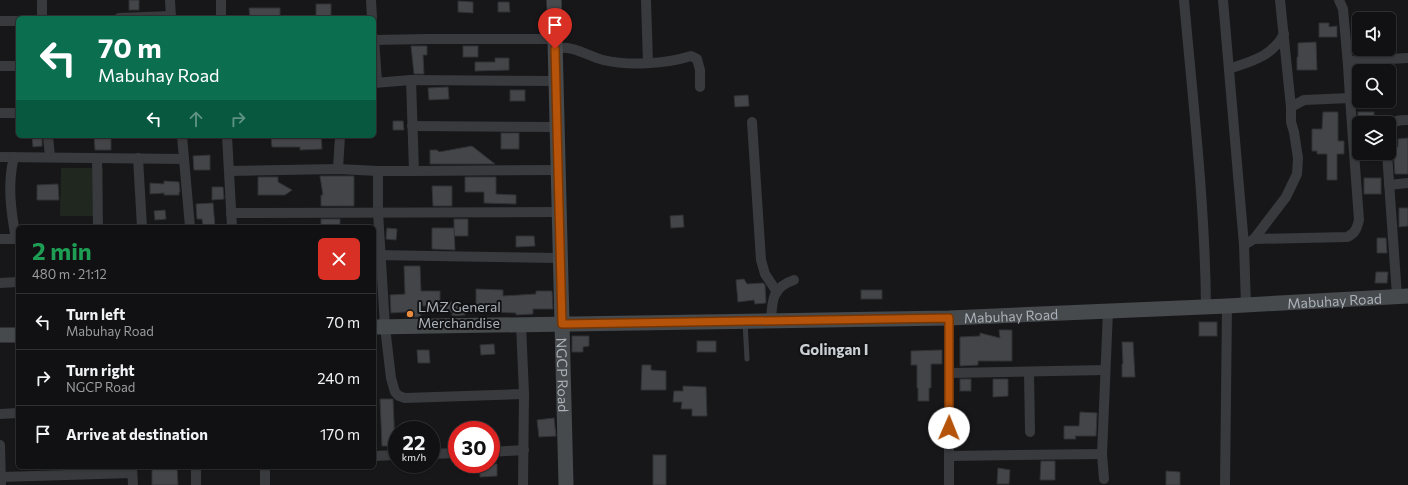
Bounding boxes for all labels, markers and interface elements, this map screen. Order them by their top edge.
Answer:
pin [538,8,572,49]
map controls [1352,12,1396,160]
button: sound [1352,12,1396,56]
icon: arrive [544,14,566,36]
text: 70 m [98,30,162,64]
icon: left [32,32,84,84]
text: Mabuhay Road [98,64,220,86]
button: search [1352,64,1396,108]
icon: left [143,108,165,130]
icon: ahead [185,108,207,130]
icon: right [227,108,249,130]
button: layers [1352,116,1396,160]
text: 2 min [32,236,92,265]
button: close [318,238,360,280]
text: 480 m · 21:12 [32,266,107,282]
street label: Mabuhay Road [1287,289,1382,311]
place label: LMZ General Merchandise [418,298,501,331]
text: Turn left [66,305,125,323]
street label: Mabuhay Road [963,305,1058,326]
marker: LMZ General Merchandise [405,309,415,319]
icon: left [32,311,54,333]
text: 70 m [326,313,360,331]
text: Mabuhay Road [66,323,154,339]
street label: NGCP Road [554,337,573,412]
district label: Golingan I [799,340,869,358]
text: Turn right [66,361,135,379]
icon: right [32,367,54,389]
text: 240 m [317,369,360,387]
text: NGCP Road [66,379,135,395]
position arrow [928,407,970,449]
speed limit sign: 30 [448,421,500,473]
icon: arrive [32,423,54,445]
text: Arrive at destination [66,425,208,443]
text: 170 m [320,425,360,443]
text: 22 [403,430,425,454]
text: km/h [402,451,426,463]

